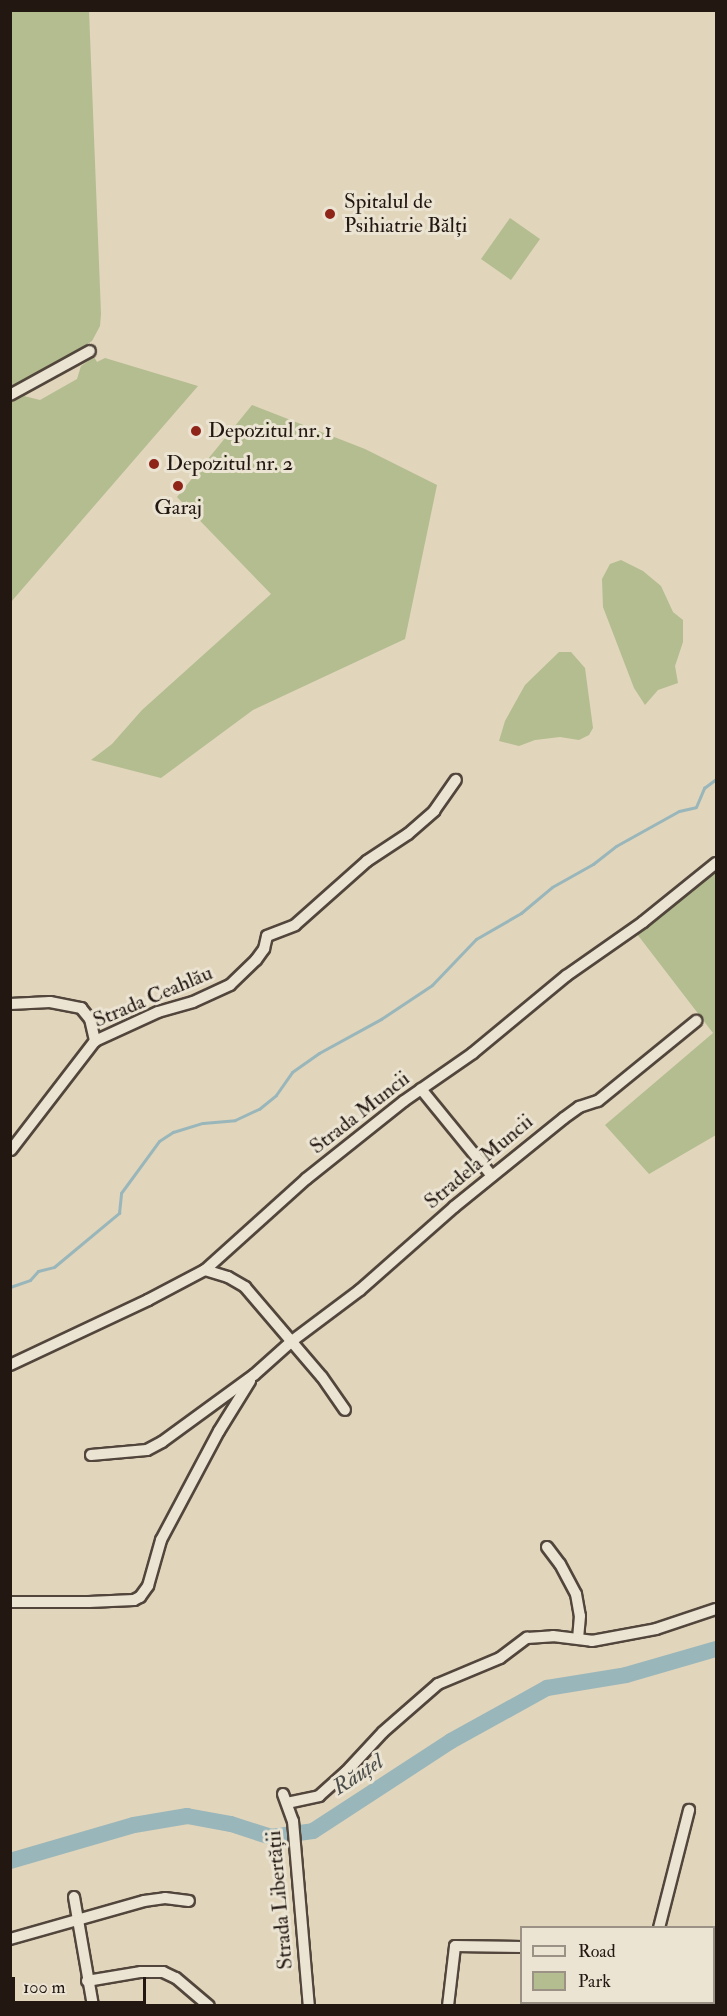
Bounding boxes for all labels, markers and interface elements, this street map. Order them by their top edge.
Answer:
place label: Spitalul de Psihiatrie Bălți [344,189,467,239]
marker: Spitalul de Psihiatrie Bălți [321,205,339,223]
place label: Depozitul nr. 1 [208,418,332,444]
marker: Depozitul nr. 1 [189,424,203,438]
place label: Depozitul nr. 2 [166,451,293,477]
marker: Depozitul nr. 2 [147,457,161,471]
marker: Garaj [171,479,185,493]
place label: Garaj [154,495,202,521]
street label: Strada Ceahlău [90,961,216,1033]
street label: Strada Muncii [305,1066,415,1160]
street label: Stradela Muncii [420,1109,538,1215]
water label: Răuțel [328,1749,388,1801]
street label: Strada Libertății [261,1829,299,1971]
legend [520,1926,715,2004]
text: Road [578,1940,616,1963]
scale bar [15,1965,148,2003]
text: Park [578,1970,611,1993]
text: 100 m [23,1976,66,1999]

